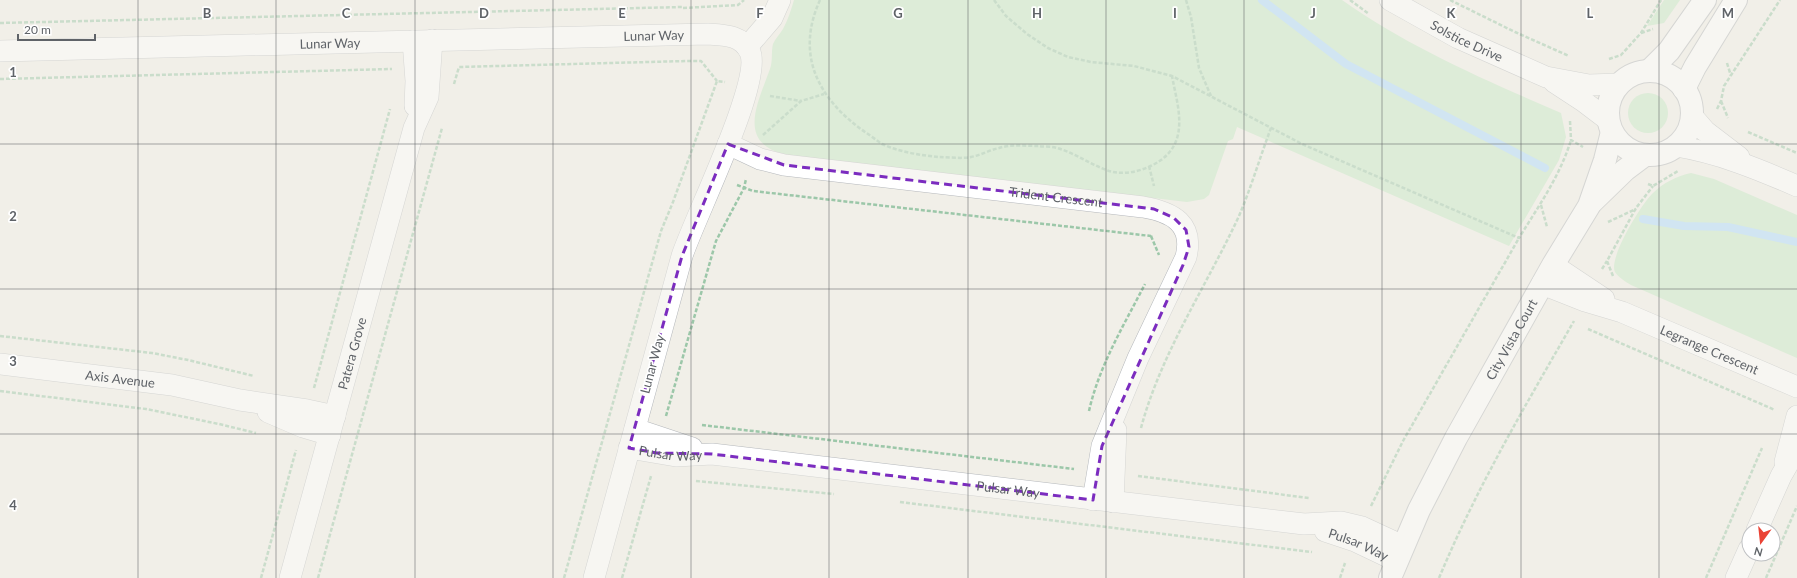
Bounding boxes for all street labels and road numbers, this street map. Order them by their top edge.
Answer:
street label: Solstice Drive [1428,16,1506,65]
street label: Lunar Way [623,27,685,44]
street label: Lunar Way [299,34,361,52]
street label: Trident Crescent [1009,183,1104,210]
street label: City Vista Court [1482,296,1541,383]
street label: Patera Grove [334,315,370,391]
street label: Legrange Crescent [1658,321,1761,378]
street label: Lunar Way [636,332,668,395]
street label: Axis Avenue [84,366,156,391]
street label: Pulsar Way [638,442,703,464]
street label: Pulsar Way [976,477,1041,501]
street label: Pulsar Way [1326,525,1391,564]

